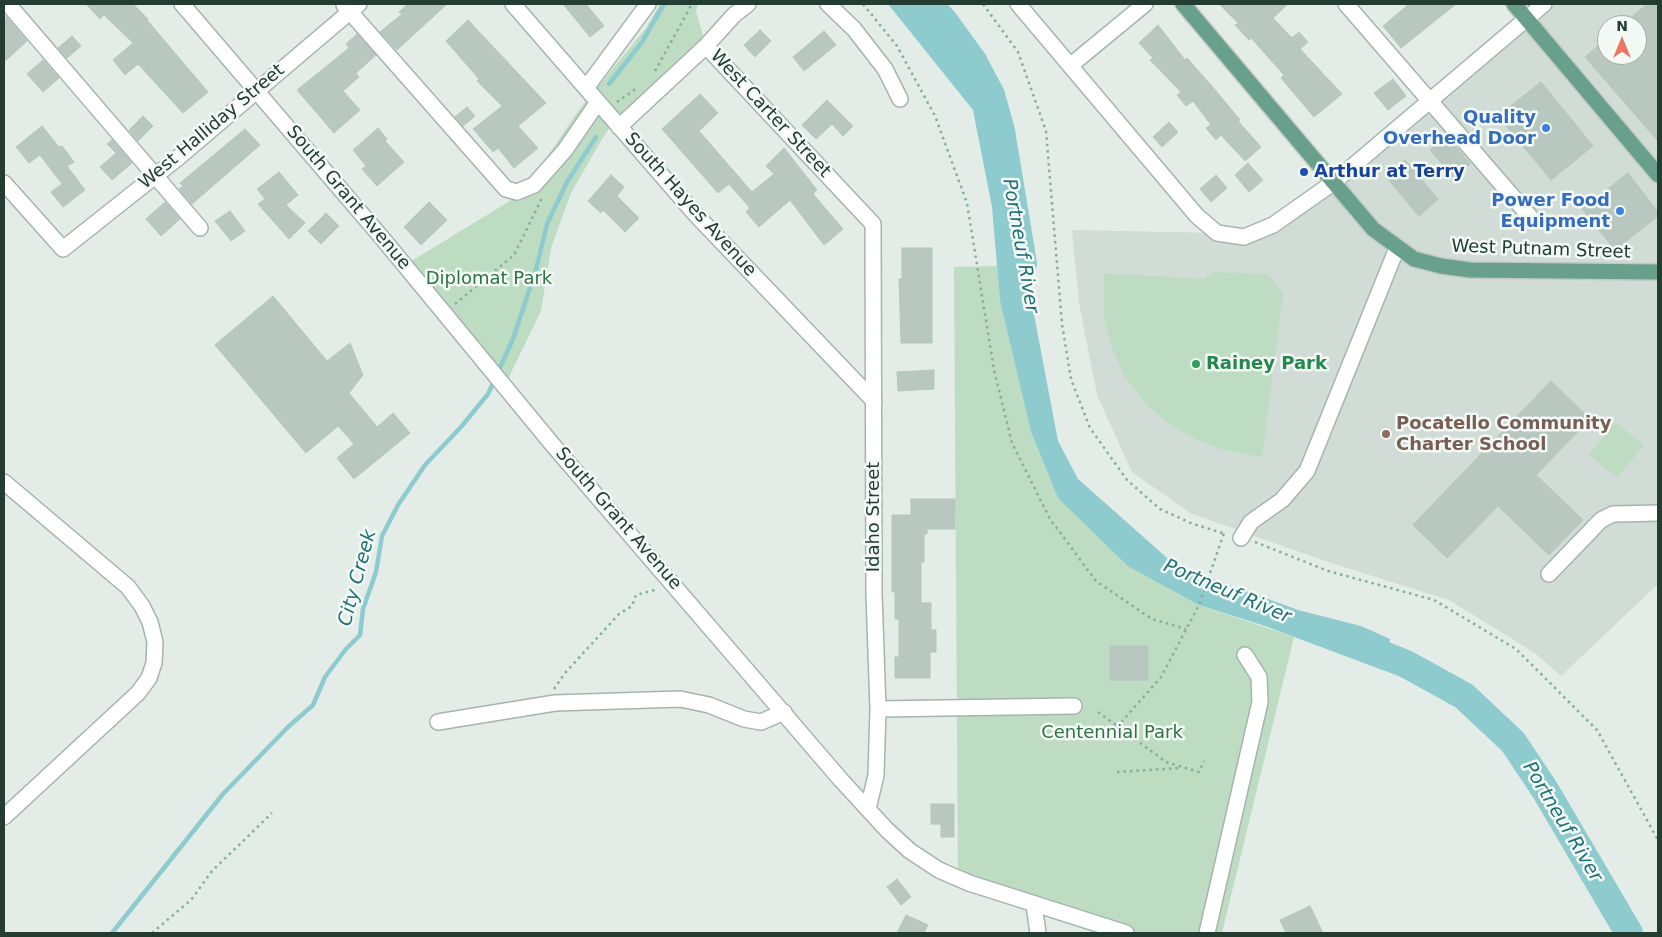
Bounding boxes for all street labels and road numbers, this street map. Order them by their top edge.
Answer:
street label: West Carter Street [705,46,835,182]
street label: West Halliday Street [135,60,289,194]
street label: South Grant Avenue [281,122,415,274]
street label: South Hayes Avenue [620,129,760,281]
street label: West Putnam Street [1451,236,1631,264]
street label: South Grant Avenue [550,443,686,595]
street label: Idaho Street [863,462,885,572]

